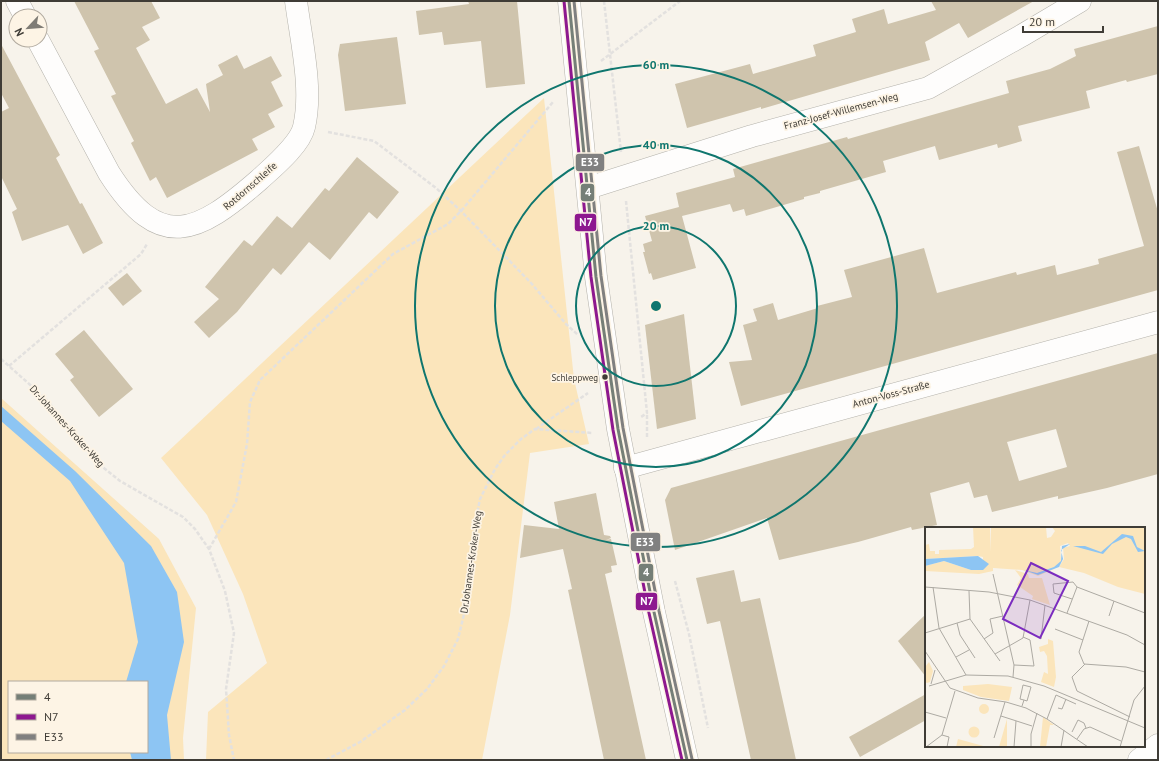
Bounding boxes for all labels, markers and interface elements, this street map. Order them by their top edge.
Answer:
north arrow [8,8,48,48]
scale bar [1023,8,1103,34]
text: 20 m [1029,14,1055,29]
text: N [11,26,27,39]
text: 60 m [643,57,669,72]
street label: Franz-Josef-Willemsen-Weg [783,90,899,132]
text: 40 m [643,137,669,152]
line badge: E33 [575,153,605,172]
text: E33 [581,155,599,169]
street label: Rotdornschleife [221,159,279,213]
line badge: 4 [580,183,595,202]
text: 4 [585,185,592,199]
line badge: N7 [574,213,597,232]
text: N7 [579,215,593,229]
text: 20 m [643,218,669,233]
centre of rings [649,299,663,313]
place label: Schleppweg [552,372,598,383]
marker: Schleppweg [600,372,610,382]
street label: Anton-Voss-Straße [851,377,931,411]
street label: Dr.-Johannes-Kroker-Weg [27,382,107,470]
street label: Dr.Johannes-Kroker-Weg [457,510,485,614]
inset map [925,527,1145,747]
line badge: E33 [630,532,661,552]
text: E33 [636,535,654,549]
line badge: 4 [638,563,654,582]
text: 4 [643,565,650,579]
line badge: N7 [635,592,658,611]
text: N7 [640,594,654,608]
legend [8,681,148,753]
text: 4 [44,689,51,704]
text: N7 [44,709,59,724]
text: E33 [44,729,64,744]

